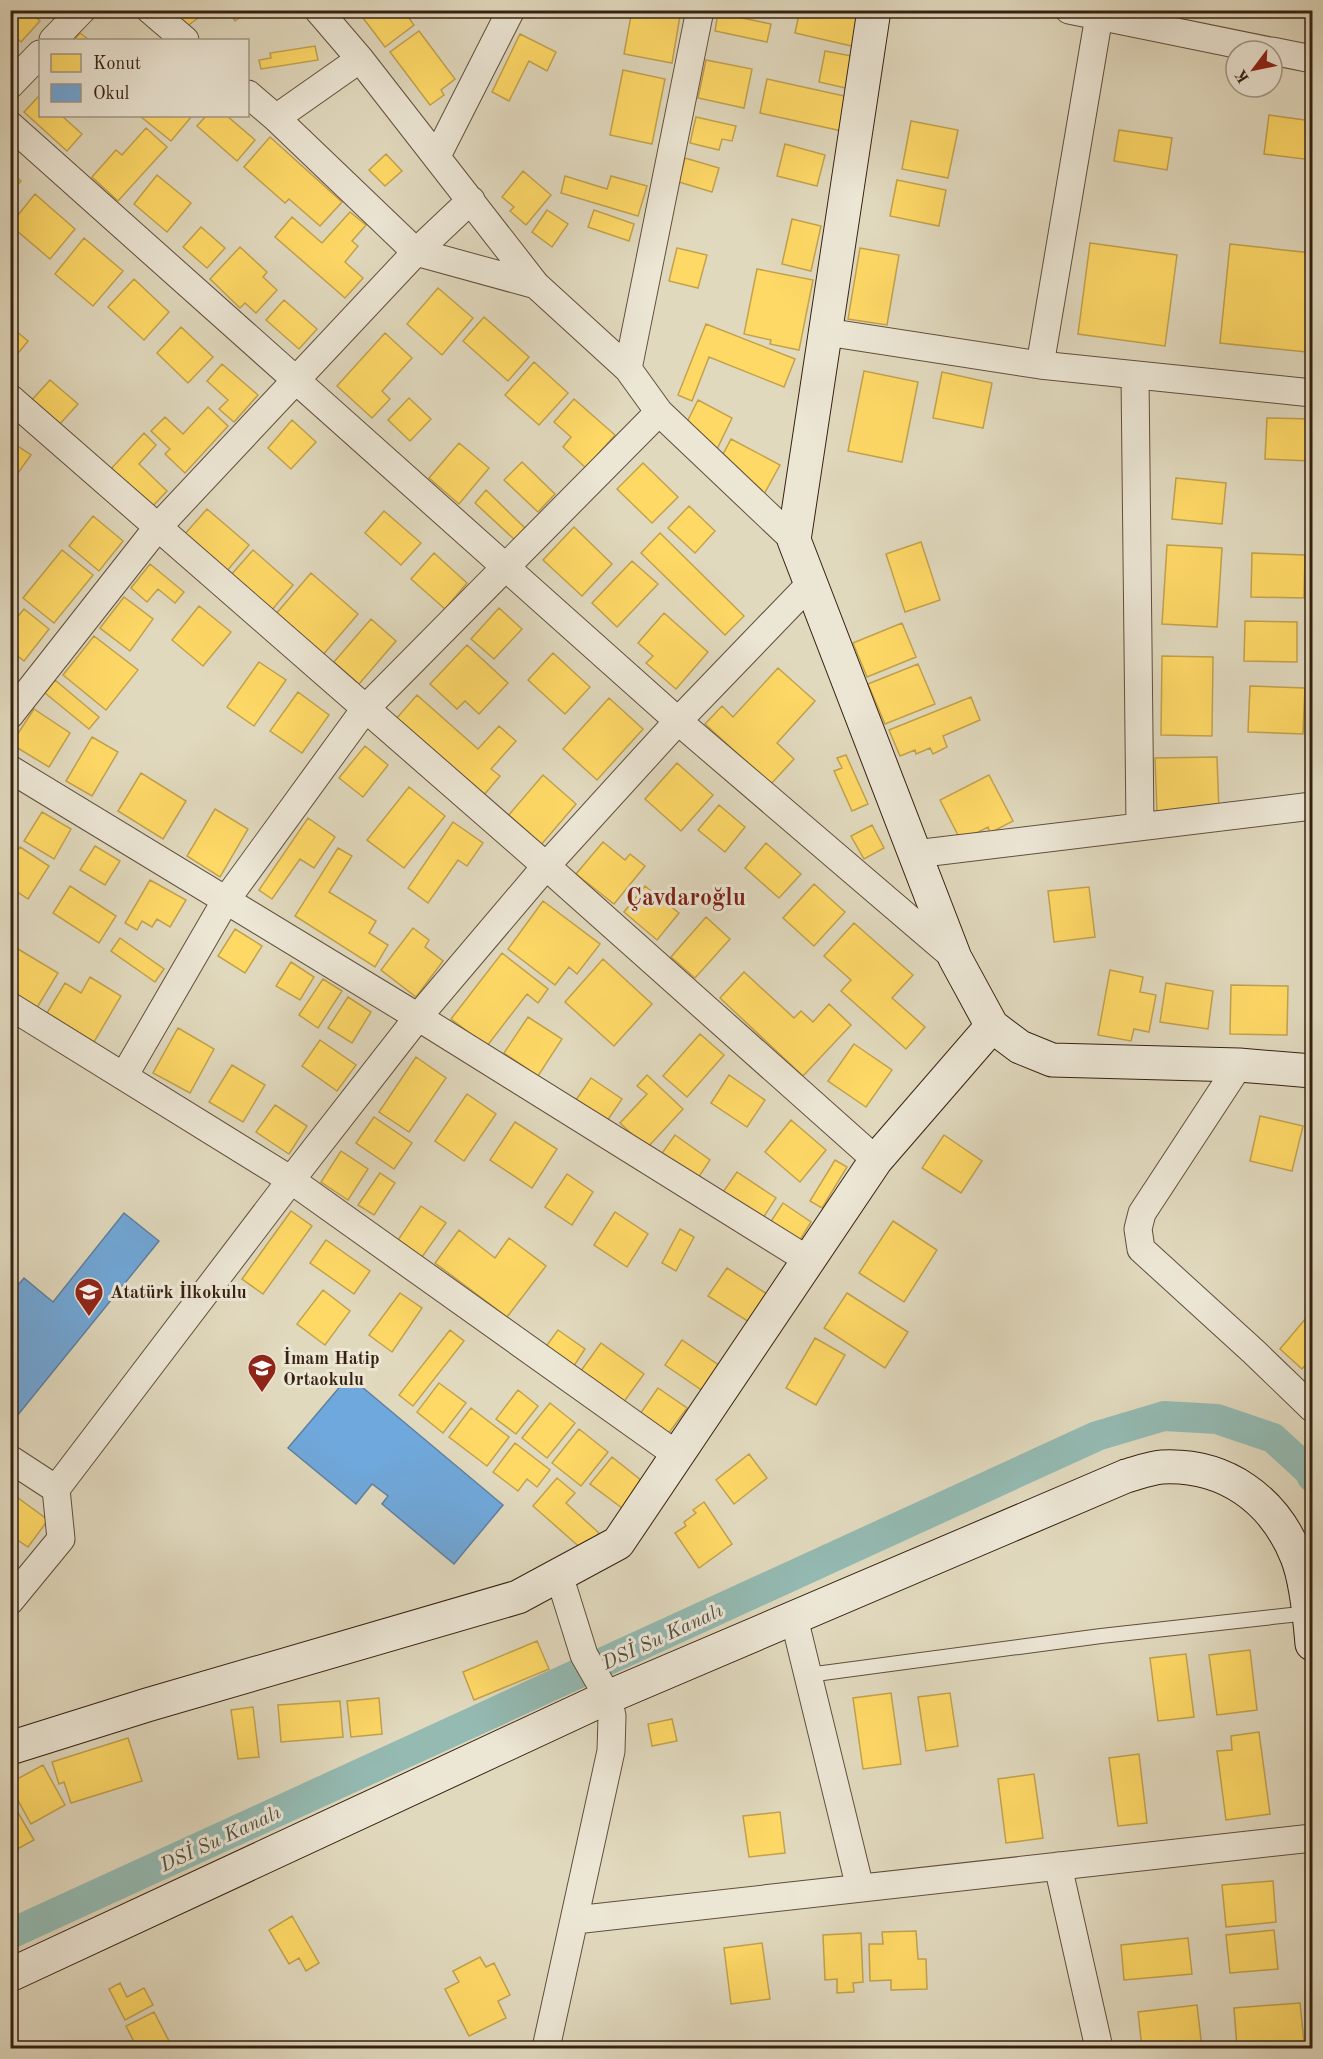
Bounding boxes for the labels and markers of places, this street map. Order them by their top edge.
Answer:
school or university icon: Atatürk İlkokulu [73,1276,105,1318]
place label: Atatürk İlkokulu [110,1281,247,1302]
place label: İmam Hatip Ortaokulu [283,1347,380,1389]
school or university icon: İmam Hatip Ortaokulu [246,1352,278,1394]

